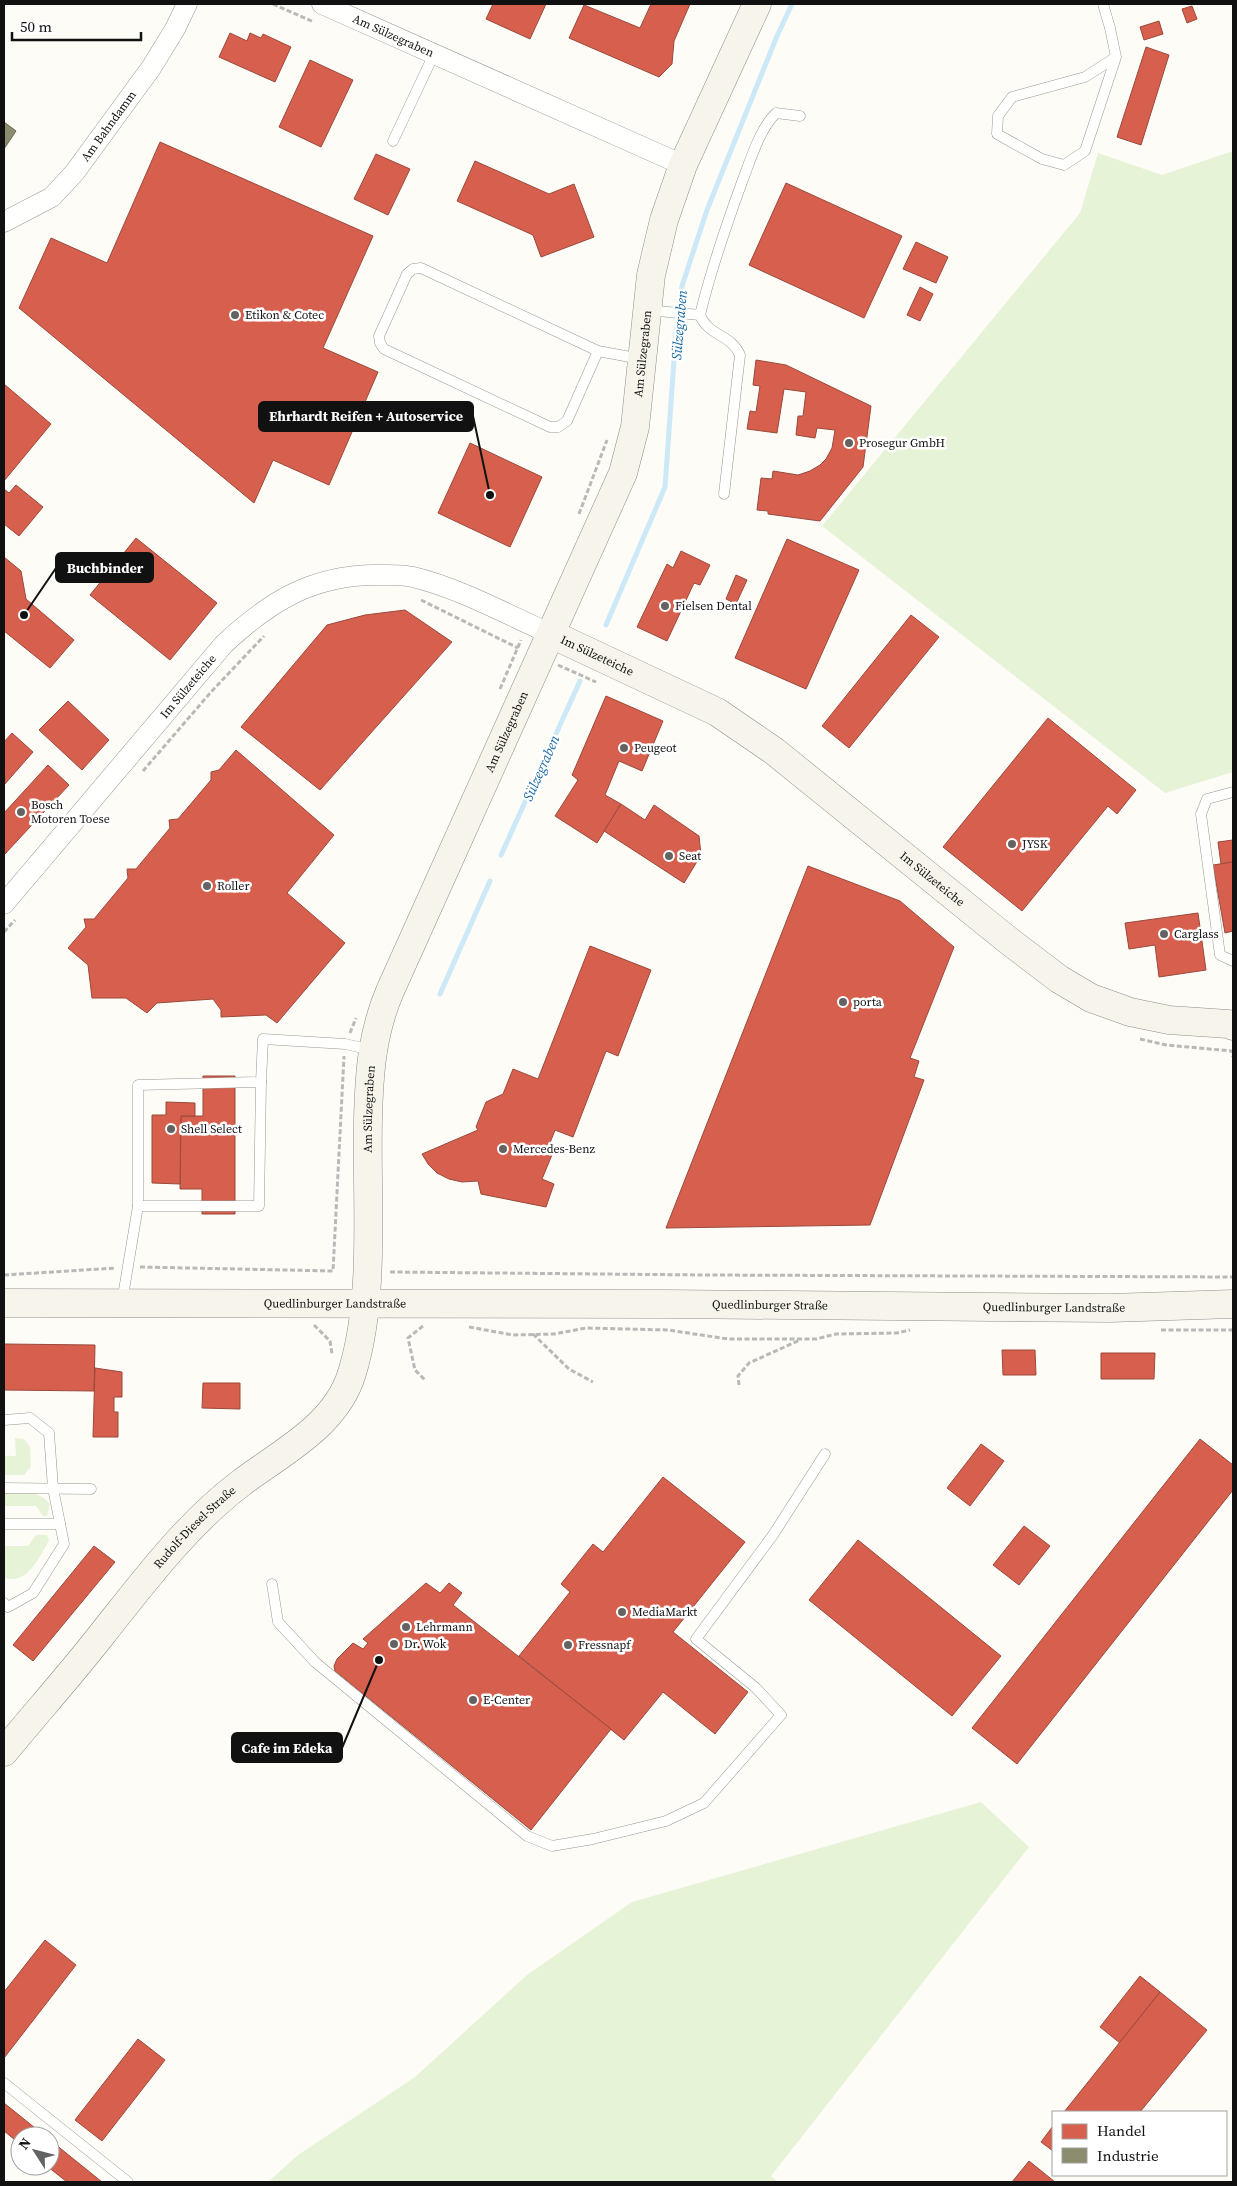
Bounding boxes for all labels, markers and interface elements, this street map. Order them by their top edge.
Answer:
scale bar [12,10,141,42]
street label: Am Sülzegraben [350,11,436,61]
text: 50 m [20,16,52,37]
street label: Am Bahndamm [77,87,140,165]
water label: Sülzegraben [666,289,692,361]
place label: Etikon & Cotec [245,307,324,323]
marker: Etikon & Cotec [229,309,241,321]
street label: Am Sülzegraben [630,309,655,398]
callout: Ehrhardt Reifen + Autoservice [259,402,473,431]
text: Ehrhardt Reifen + Autoservice [269,406,463,426]
place label: Prosegur GmbH [859,435,945,451]
marker: Prosegur GmbH [843,437,855,449]
callout: Buchbinder [56,553,153,582]
text: Buchbinder [67,558,144,578]
place label: Fielsen Dental [675,598,752,614]
marker: Fielsen Dental [659,600,671,612]
street label: Im Sülzeteiche [558,632,636,680]
street label: Im Sülzeteiche [156,651,220,722]
street label: Am Sülzegraben [481,689,532,775]
water label: Sülzegraben [518,732,564,804]
place label: Peugeot [634,740,677,756]
marker: Peugeot [618,742,630,754]
place label: Bosch Motoren Toese [31,797,110,827]
marker: Bosch Motoren Toese [15,806,27,818]
place label: JYSK [1021,836,1048,852]
marker: JYSK [1006,838,1018,850]
place label: Seat [679,848,701,864]
street label: Im Sülzeteiche [897,848,968,910]
marker: Seat [663,850,675,862]
place label: Roller [217,878,250,894]
marker: Roller [201,880,213,892]
place label: Carglass [1174,926,1219,942]
marker: Carglass [1158,928,1170,940]
place label: porta [853,994,883,1010]
marker: porta [837,996,849,1008]
street label: Am Sülzegraben [360,1065,379,1153]
place label: Shell Select [181,1121,242,1137]
marker: Shell Select [165,1123,177,1135]
place label: Mercedes-Benz [513,1141,595,1157]
marker: Mercedes-Benz [497,1143,509,1155]
street label: Quedlinburger Landstraße [264,1295,406,1312]
street label: Quedlinburger Straße [712,1296,828,1313]
street label: Quedlinburger Landstraße [983,1299,1125,1316]
street label: Rudolf-Diesel-Straße [150,1482,239,1572]
place label: MediaMarkt [632,1604,697,1620]
marker: MediaMarkt [616,1606,628,1618]
place label: Lehrmann [416,1619,473,1635]
marker: Lehrmann [400,1621,412,1633]
place label: Dr. Wok [404,1636,447,1652]
place label: Fressnapf [578,1637,632,1653]
marker: Dr. Wok [388,1638,400,1650]
marker: Fressnapf [562,1639,574,1651]
place label: E-Center [483,1692,530,1708]
marker: E-Center [467,1694,479,1706]
callout: Cafe im Edeka [232,1733,342,1762]
text: Cafe im Edeka [242,1738,333,1758]
legend [1052,2111,1227,2176]
text: Handel [1097,2120,1146,2141]
north arrow [10,2126,60,2176]
text: N [13,2133,36,2153]
text: Industrie [1097,2145,1159,2166]

